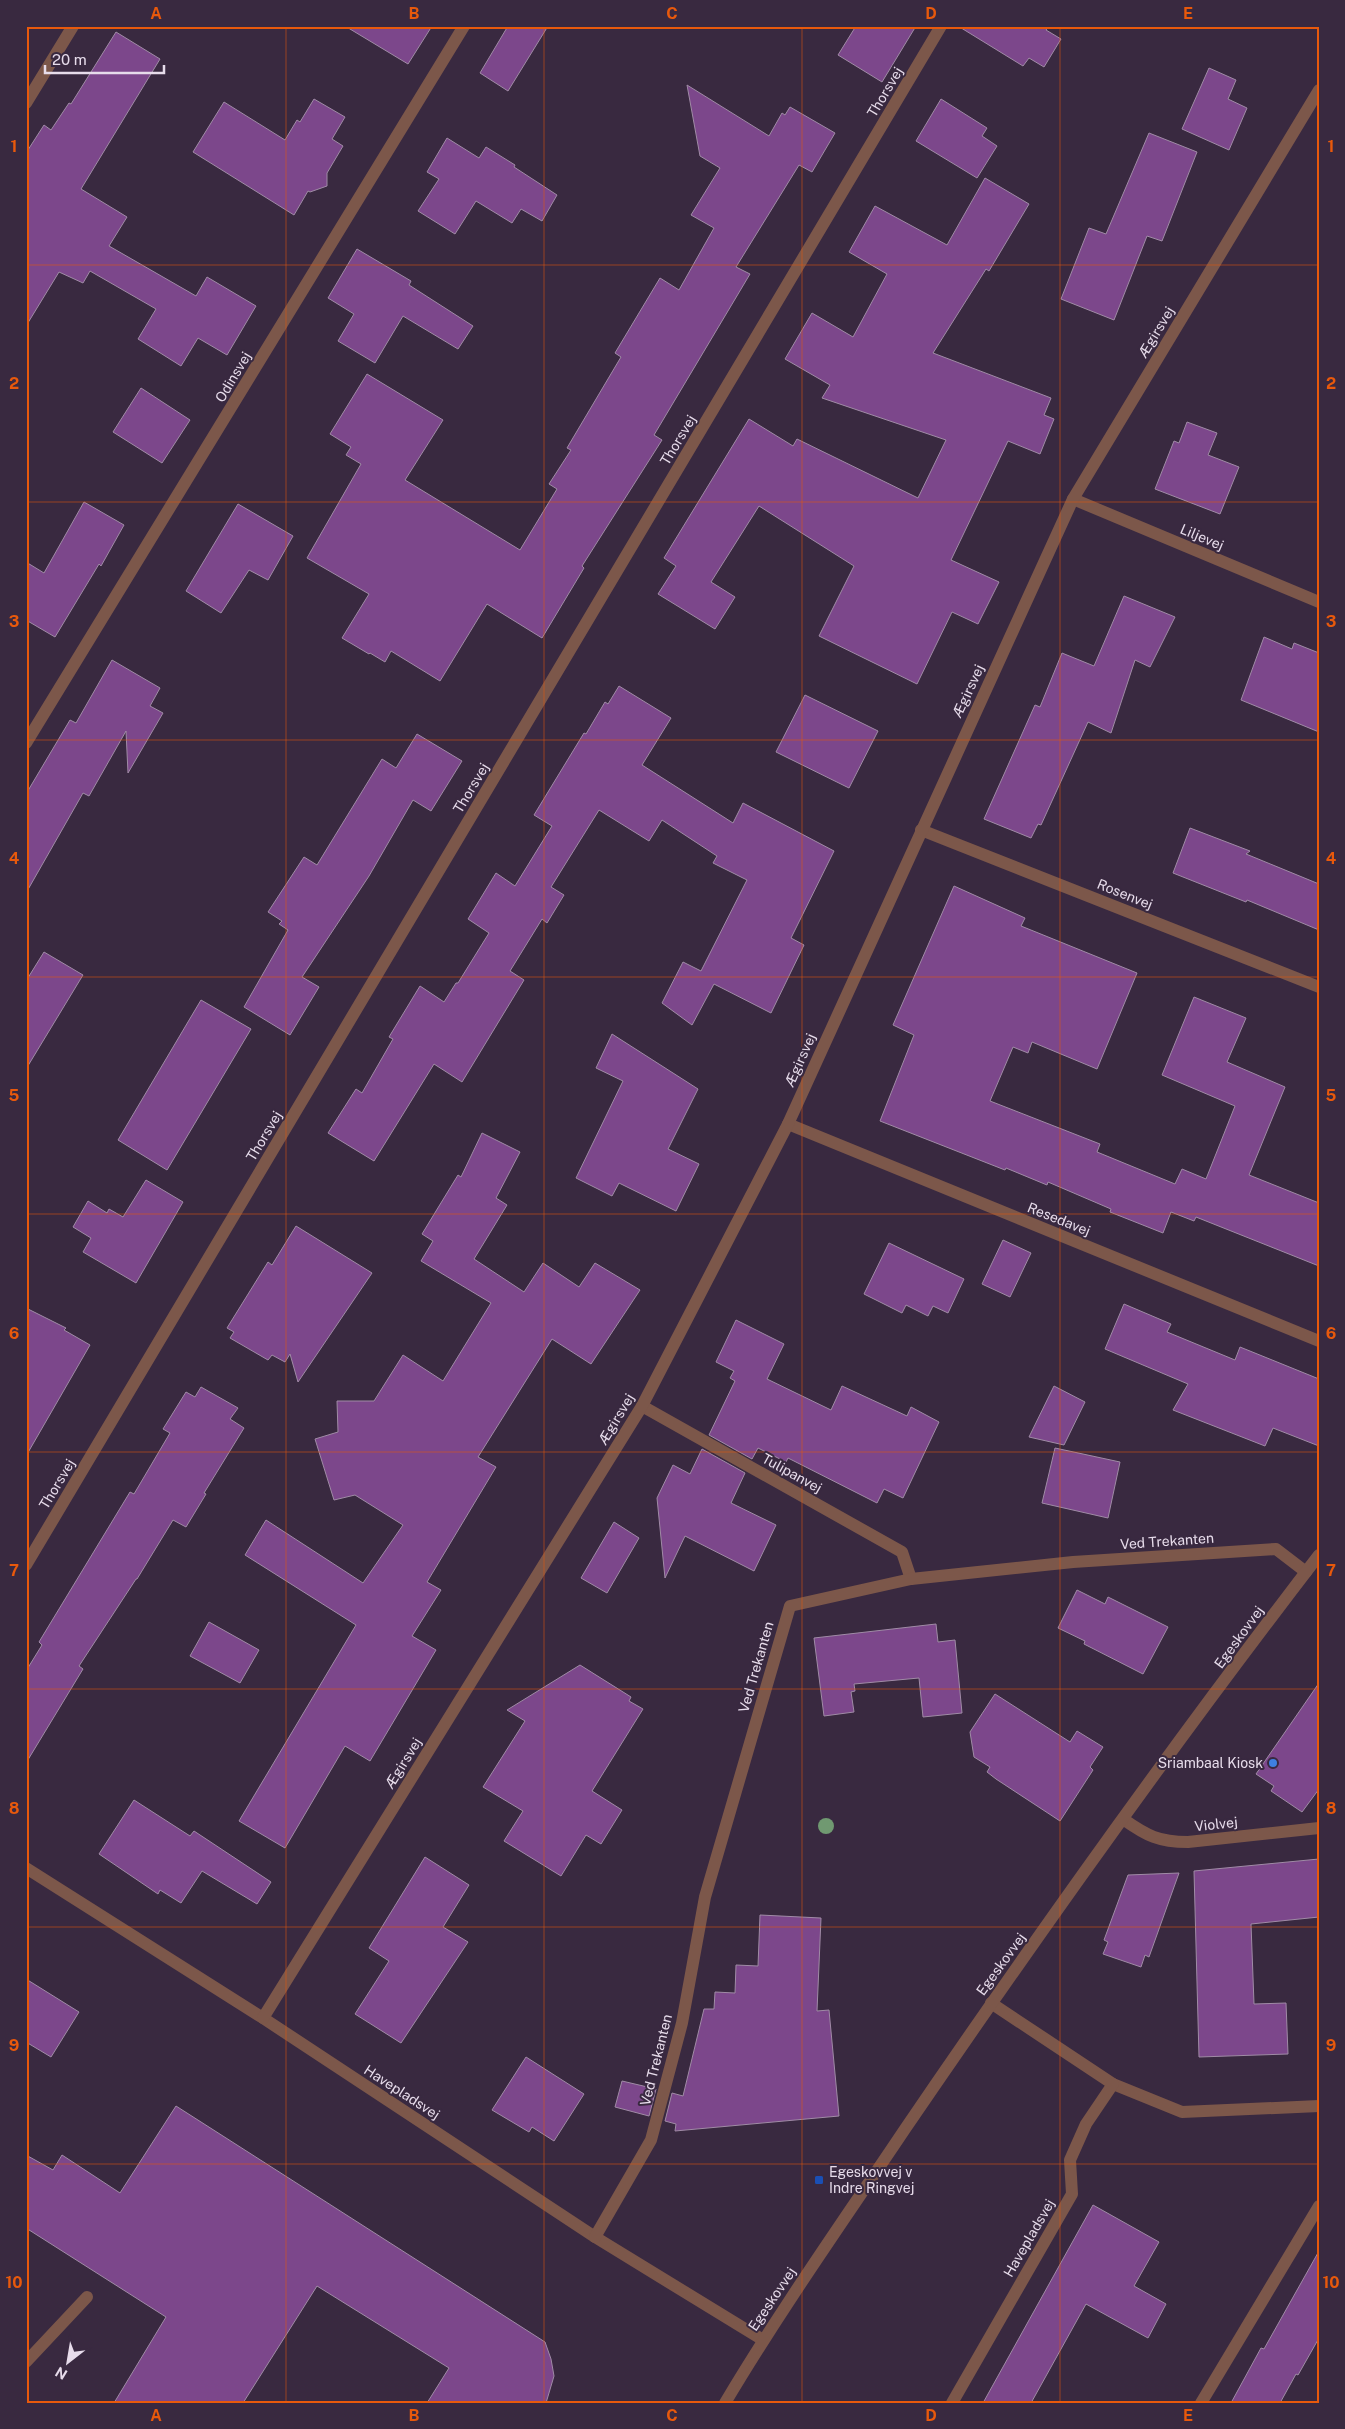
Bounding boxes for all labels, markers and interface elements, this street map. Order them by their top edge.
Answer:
text: A [150,4,162,23]
text: B [409,4,420,23]
text: C [666,4,678,23]
text: D [925,4,937,23]
text: E [1183,4,1193,23]
scale bar [45,42,164,74]
text: 20 m [52,51,87,68]
street label: Thorsvej [864,64,906,120]
text: 1 [11,137,17,156]
text: 1 [1328,137,1334,156]
street label: Ægirsvej [1135,304,1177,360]
street label: Odinsvej [212,349,254,405]
text: 2 [9,374,19,393]
text: 2 [1326,374,1336,393]
street label: Thorsvej [657,412,699,468]
street label: Liljevej [1178,521,1226,553]
text: 3 [9,612,19,631]
text: 3 [1326,612,1336,631]
street label: Ægirsvej [949,662,987,720]
street label: Thorsvej [450,760,492,816]
text: 4 [9,849,20,868]
text: 4 [1326,849,1337,868]
street label: Rosenvej [1095,876,1155,912]
street label: Ægirsvej [781,1031,819,1089]
text: 5 [9,1086,20,1105]
text: 5 [1326,1086,1337,1105]
street label: Thorsvej [243,1108,285,1164]
street label: Resedavej [1025,1199,1093,1239]
text: 6 [9,1324,19,1343]
text: 6 [1326,1324,1336,1343]
street label: Ægirsvej [595,1391,637,1447]
street label: Tulipanvej [759,1450,825,1496]
street label: Thorsvej [36,1456,78,1512]
street label: Ved Trekanten [1120,1530,1214,1552]
text: 7 [9,1561,19,1580]
text: 7 [1326,1561,1336,1580]
street label: Egeskovvej [1211,1603,1267,1671]
street label: Ved Trekanten [735,1620,777,1714]
street label: Ægirsvej [381,1735,425,1791]
place label: Sriambaal Kiosk [1158,1755,1263,1771]
marker: Sriambaal Kiosk [1267,1757,1279,1769]
text: 8 [9,1799,20,1818]
text: 8 [1326,1799,1337,1818]
street label: Violvej [1194,1814,1238,1834]
street label: Egeskovvej [973,1930,1029,1998]
street label: Ved Trekanten [637,2012,675,2108]
text: 9 [9,2036,19,2055]
text: 9 [1326,2036,1336,2055]
street label: Havepladsvej [361,2062,443,2122]
place label: Egeskovvej v Indre Ringvej [829,2164,914,2196]
marker: Egeskovvej v Indre Ringvej [813,2174,825,2186]
street label: Havepladsvej [1000,2196,1058,2280]
street label: Egeskovvej [745,2264,799,2334]
text: 10 [5,2273,23,2292]
text: 10 [1322,2273,1340,2292]
north arrow [42,2336,92,2386]
text: N [52,2363,70,2383]
text: A [150,2406,162,2425]
text: B [409,2406,420,2425]
text: C [666,2406,678,2425]
text: D [925,2406,937,2425]
text: E [1183,2406,1193,2425]

